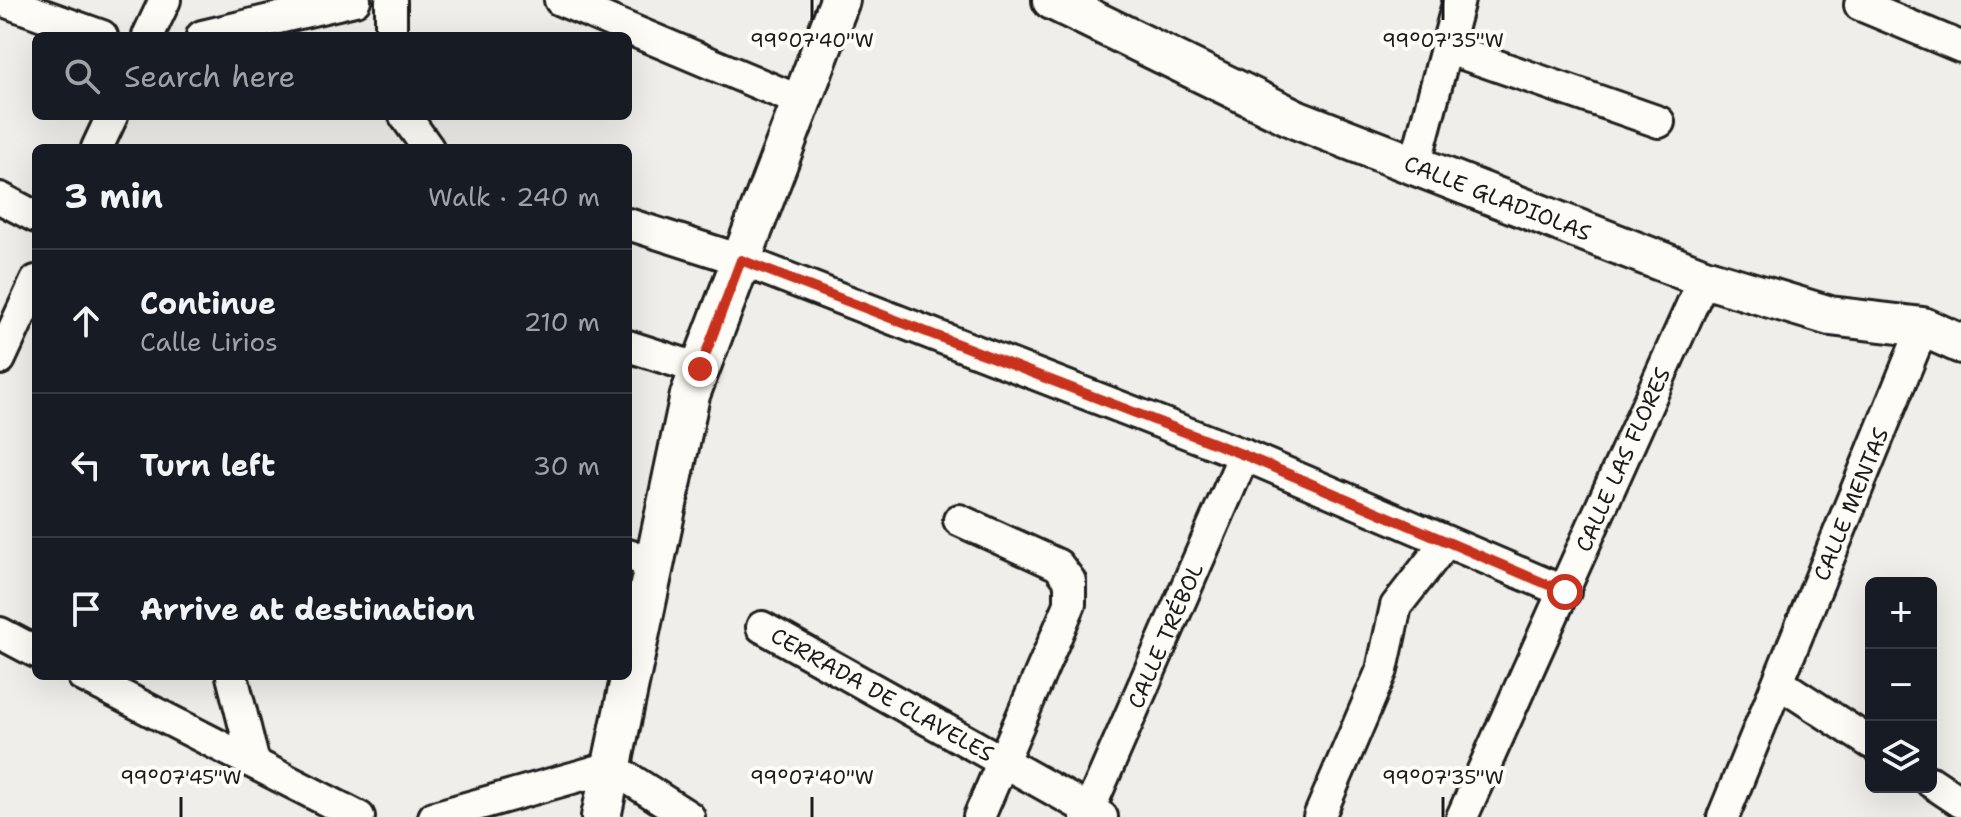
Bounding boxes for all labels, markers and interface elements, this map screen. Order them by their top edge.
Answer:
text: 99°07'40"W [750,27,874,53]
text: 99°07'35"W [1382,27,1504,53]
search box [32,32,632,120]
icon: search [60,54,104,98]
text: Search here [124,56,295,97]
street label: CALLE GLADIOLAS [1400,149,1595,248]
text: 3 min [64,173,163,219]
text: Walk · 240 m [428,179,600,214]
text: Continue [140,283,276,324]
icon: ahead [64,299,108,343]
text: 210 m [523,304,600,339]
text: Calle Lirios [140,324,278,359]
route end [682,351,718,387]
street label: CALLE LAS FLORES [1569,363,1677,556]
street label: CALLE MENTAS [1807,423,1895,585]
icon: left [64,443,108,487]
text: Turn left [140,445,275,486]
text: 30 m [533,448,600,483]
street label: CALLE TRÉBOL [1121,558,1210,713]
route start [1547,574,1583,610]
map controls [1865,577,1937,793]
button: + [1865,577,1937,649]
icon: arrive [64,587,108,631]
text: Arrive at destination [140,589,475,630]
street label: CERRADA DE CLAVELES [766,621,999,769]
button: − [1865,649,1937,721]
button: layers [1865,721,1937,793]
text: 99°07'45"W [120,764,242,790]
text: 99°07'40"W [750,764,874,790]
text: 99°07'35"W [1382,764,1504,790]

